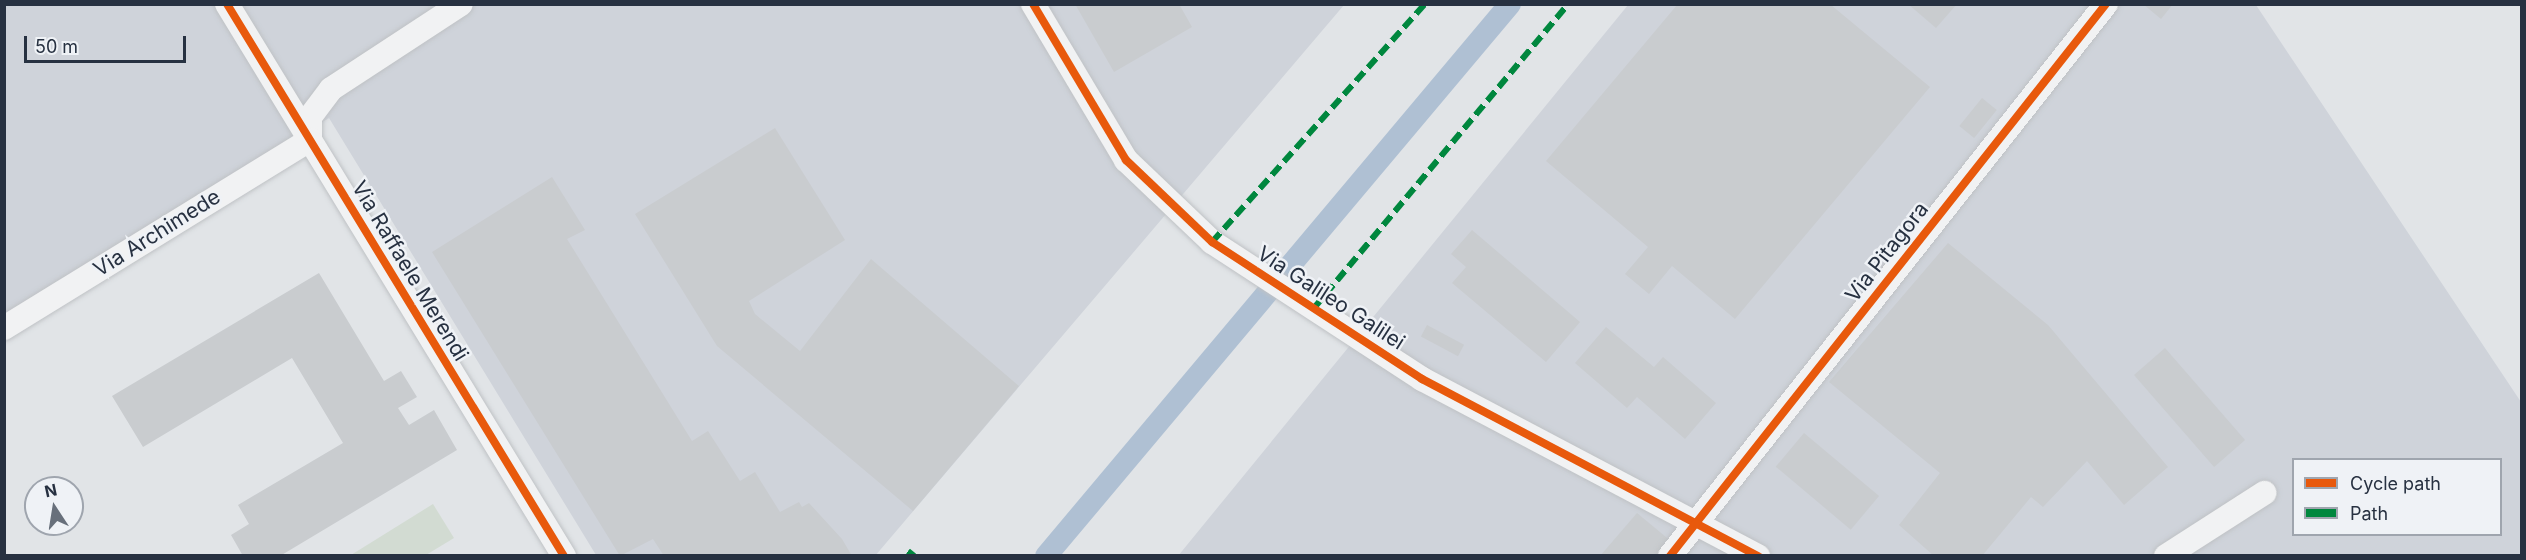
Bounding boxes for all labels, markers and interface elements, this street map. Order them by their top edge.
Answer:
scale bar [27,24,189,62]
text: 50 m [35,36,78,57]
street label: Via Raffaele Merendi [346,176,474,366]
street label: Via Archimede [89,184,225,282]
street label: Via Pitagora [1840,197,1934,307]
street label: Via Galileo Galilei [1253,241,1409,355]
legend [2292,458,2502,536]
text: Cycle path [2350,473,2441,494]
north arrow [24,476,84,536]
text: N [43,479,59,501]
text: Path [2350,503,2388,524]

